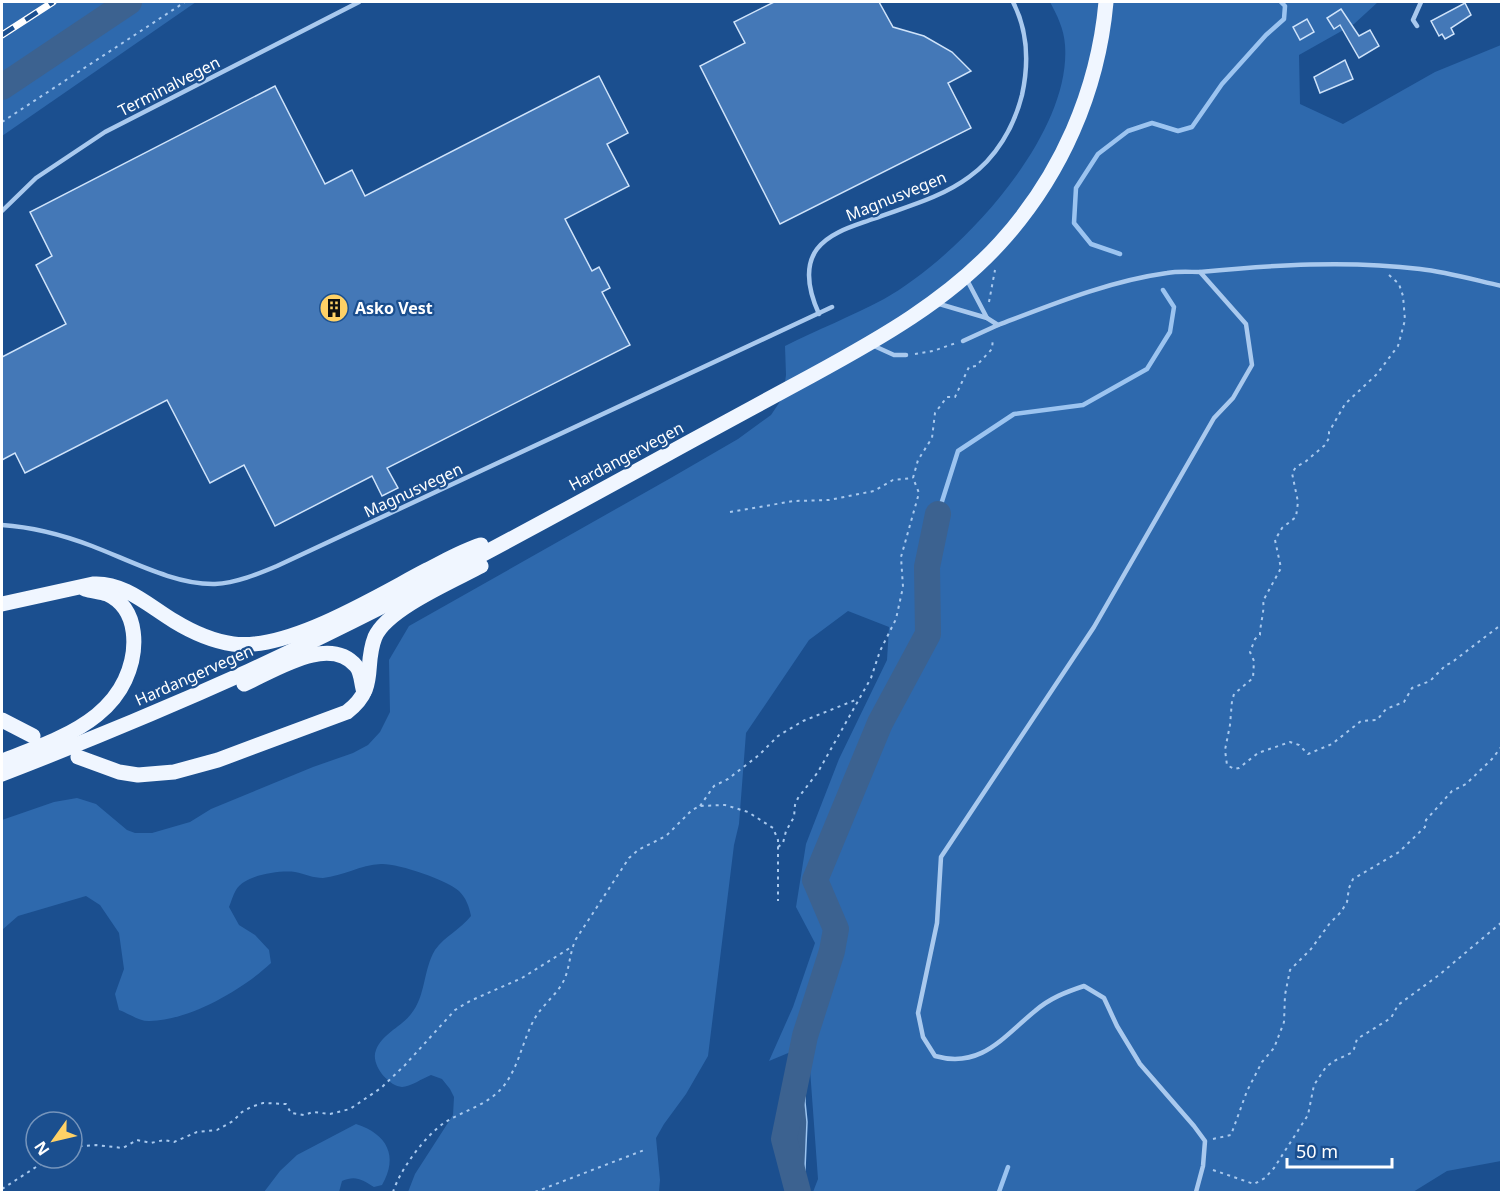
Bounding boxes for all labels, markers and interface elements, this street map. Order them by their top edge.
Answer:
street label: Terminalvegen [114,51,224,121]
street label: Magnusvegen [842,166,950,226]
building icon: Asko Vest [318,292,350,324]
place label: Asko Vest [355,297,433,319]
street label: Hardangervegen [565,416,687,496]
street label: Magnusvegen [360,457,466,523]
street label: Hardangervegen [131,639,257,711]
north arrow [24,1110,84,1170]
scale bar [1287,1131,1392,1169]
text: N [29,1137,54,1160]
text: 50 m [1296,1139,1338,1163]

